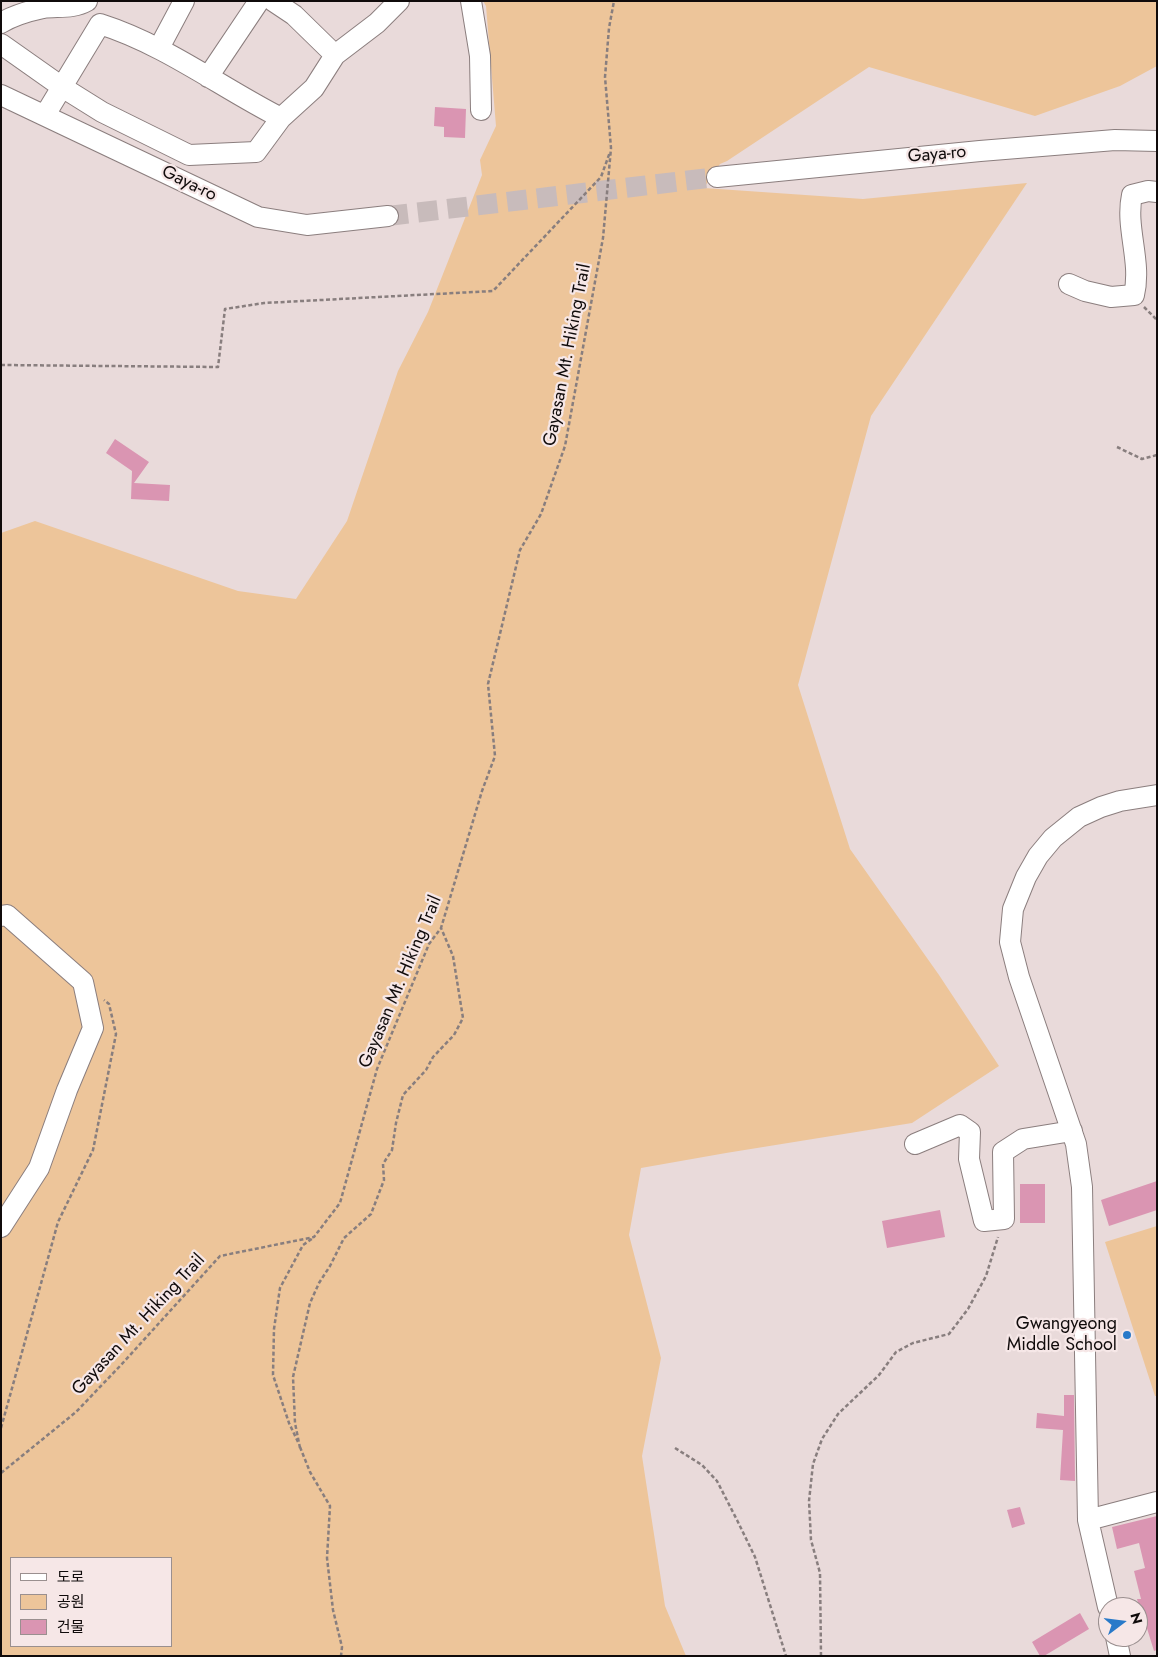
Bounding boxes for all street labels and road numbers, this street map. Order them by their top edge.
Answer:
street label: Gaya-ro [907,142,967,168]
street label: Gaya-ro [158,161,220,207]
street label: Gayasan Mt. Hiking Trail [540,262,596,448]
street label: Gayasan Mt. Hiking Trail [355,892,447,1072]
street label: Gayasan Mt. Hiking Trail [68,1250,210,1400]

